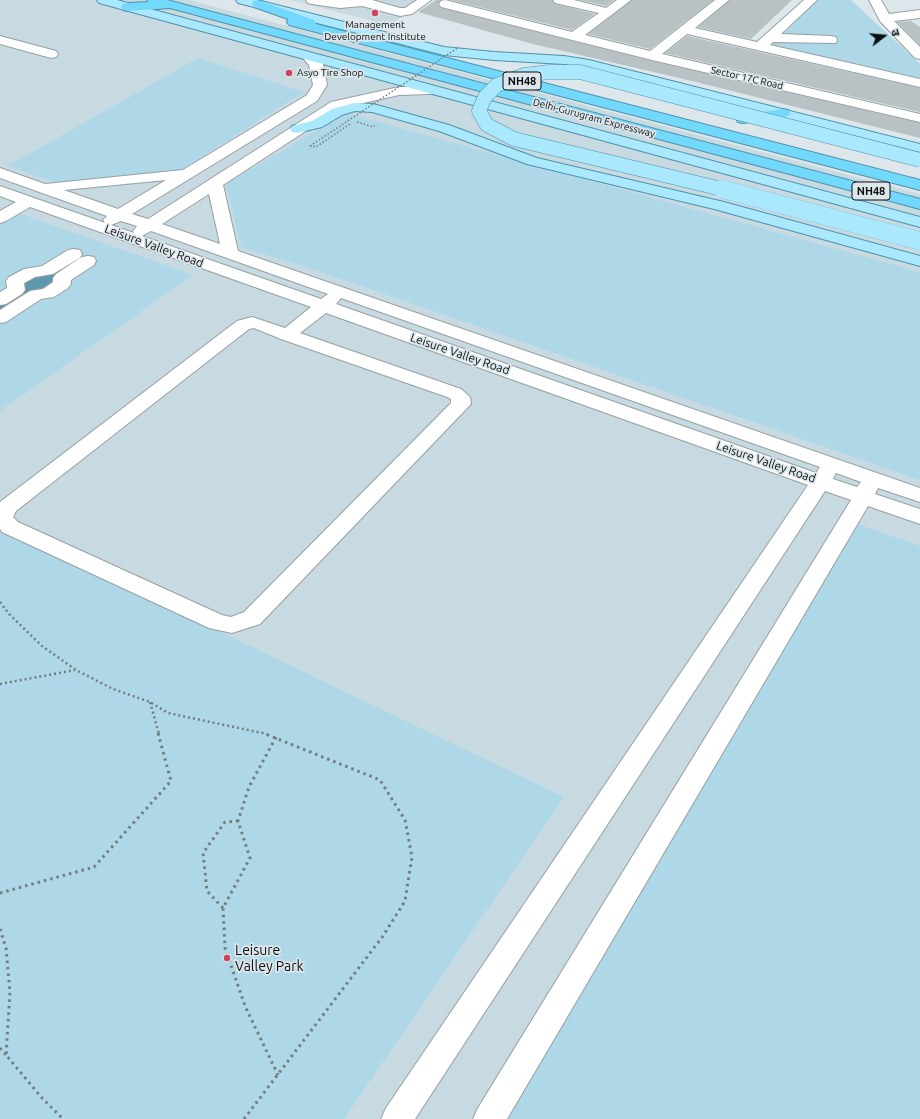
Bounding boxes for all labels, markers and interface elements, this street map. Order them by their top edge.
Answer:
marker: Management Development Institute [370,8,380,18]
north arrow [864,16,904,56]
place label: Management Development Institute [324,19,426,42]
text: उ [889,28,902,37]
street label: Sector 17C Road [710,64,784,92]
place label: Asyo Tire Shop [297,67,363,79]
marker: Asyo Tire Shop [284,68,294,78]
road number: NH48 [503,72,541,90]
street label: Delhi-Gurugram Expressway [532,96,656,140]
road number: NH48 [852,182,890,200]
street label: Leisure Valley Road [103,221,205,271]
street label: Leisure Valley Road [408,330,512,378]
street label: Leisure Valley Road [714,438,818,486]
place label: Leisure Valley Park [235,942,304,974]
marker: Leisure Valley Park [222,953,232,963]

